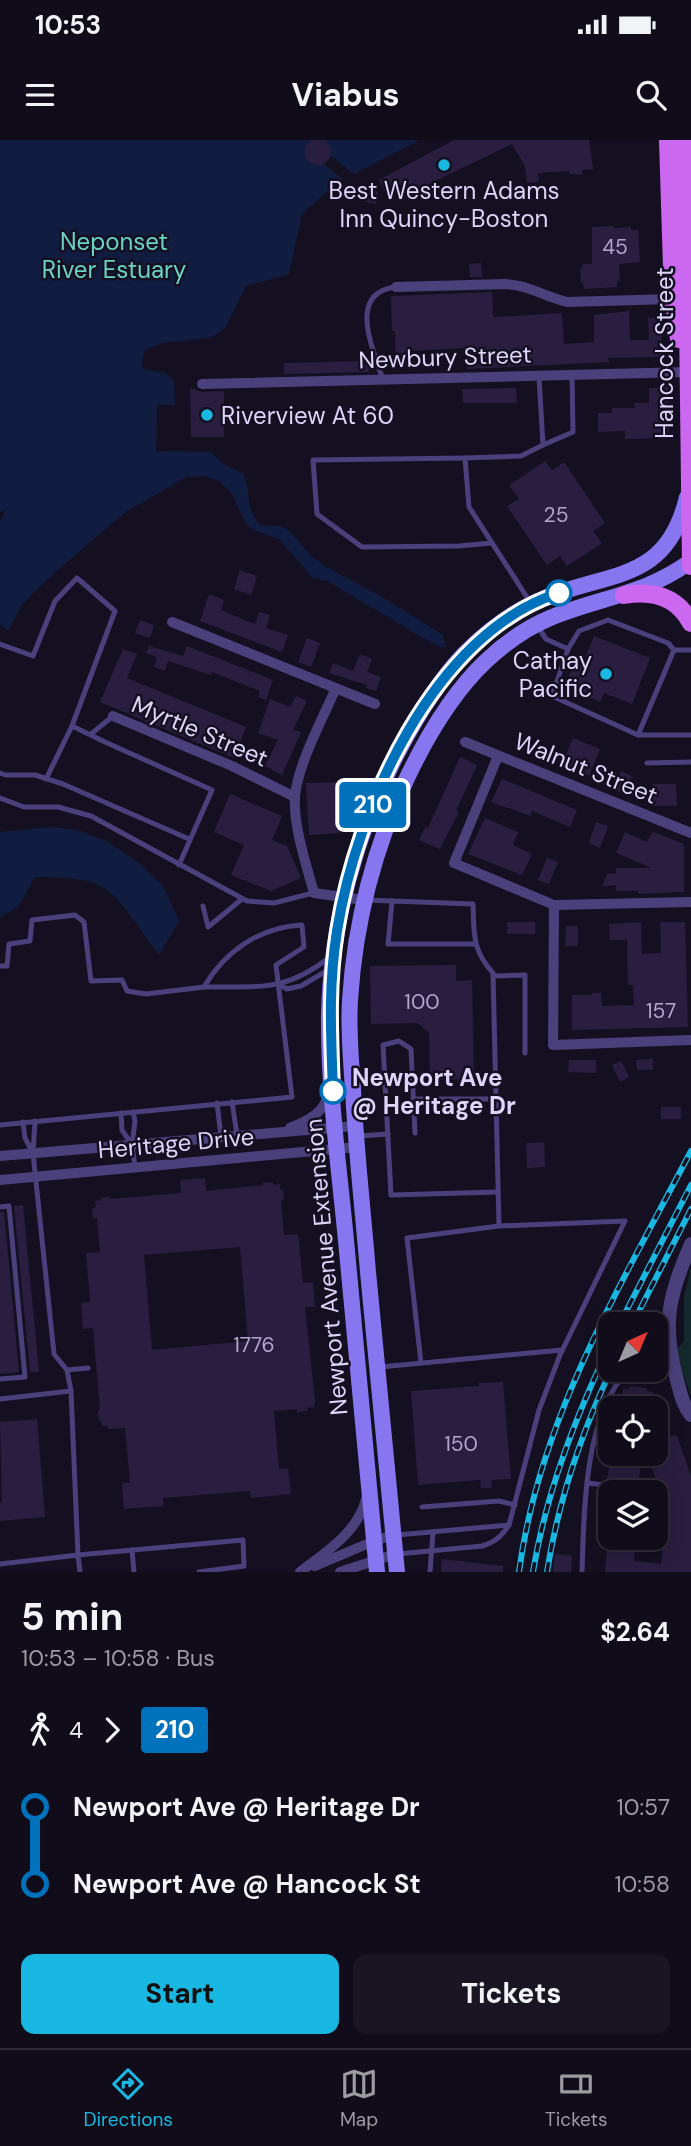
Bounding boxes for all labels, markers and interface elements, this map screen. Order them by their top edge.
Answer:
text: 10:53 [35,8,101,42]
text: Viabus [292,74,399,116]
icon: menu [21,76,59,114]
icon: search [632,76,670,114]
marker: Best Western Adams Inn Quincy-Boston [436,157,452,173]
place label: Best Western Adams Inn Quincy-Boston [328,175,560,234]
park label: Neponset River Estuary [42,226,186,285]
house number: 45 [602,233,628,261]
street label: Hancock Street [649,267,680,439]
street label: Newbury Street [358,338,532,376]
place label: Riverview At 60 [221,400,394,431]
marker: Riverview At 60 [199,407,215,423]
house number: 25 [544,501,568,529]
unlabelled marker [546,580,572,606]
place label: Cathay Pacific [513,645,592,704]
marker: Cathay Pacific [598,666,614,682]
street label: Myrtle Street [127,688,273,774]
street label: Walnut Street [510,725,662,811]
line badge: 210 [333,782,413,828]
text: 210 [353,789,393,820]
house number: 100 [404,988,440,1016]
house number: 157 [646,997,676,1025]
place label: Newport Ave @ Heritage Dr [352,1062,516,1121]
marker: Newport Ave @ Heritage Dr [320,1078,346,1104]
street label: Newport Avenue Extension [298,1117,354,1417]
street label: Heritage Drive [97,1121,255,1165]
north arrow [598,1312,668,1382]
map controls [598,1312,668,1550]
house number: 1776 [233,1331,275,1359]
button: locate [598,1396,668,1466]
house number: 150 [444,1430,478,1458]
button: layers [598,1480,668,1550]
text: 5 min [21,1592,123,1642]
text: $2.64 [600,1615,670,1649]
text: 10:53 – 10:58 · Bus [21,1643,215,1673]
icon: walk [21,1711,59,1749]
icon: forward [93,1711,131,1749]
text: 210 [155,1714,194,1745]
text: 4 [69,1715,83,1745]
text: Newport Ave @ Heritage Dr [73,1790,420,1824]
text: 10:57 [617,1792,670,1822]
text: Newport Ave @ Hancock St [73,1867,421,1901]
text: 10:58 [614,1869,670,1899]
button: Start [21,1954,339,2034]
button: Tickets [353,1954,670,2034]
tab: Directions [83,2065,173,2132]
tab: Map [340,2065,378,2132]
tab: Tickets [545,2065,608,2132]

